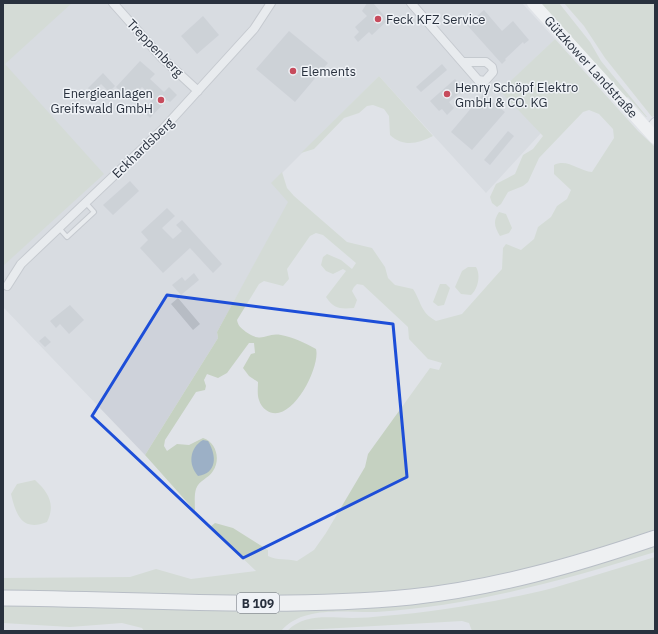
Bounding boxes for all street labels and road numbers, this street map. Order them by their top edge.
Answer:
street label: Gützkower Landstraße [541,12,641,122]
street label: Treppenberg [123,15,187,81]
street label: Eckhardsberg [108,114,178,182]
road number: B 109 [237,593,279,613]

